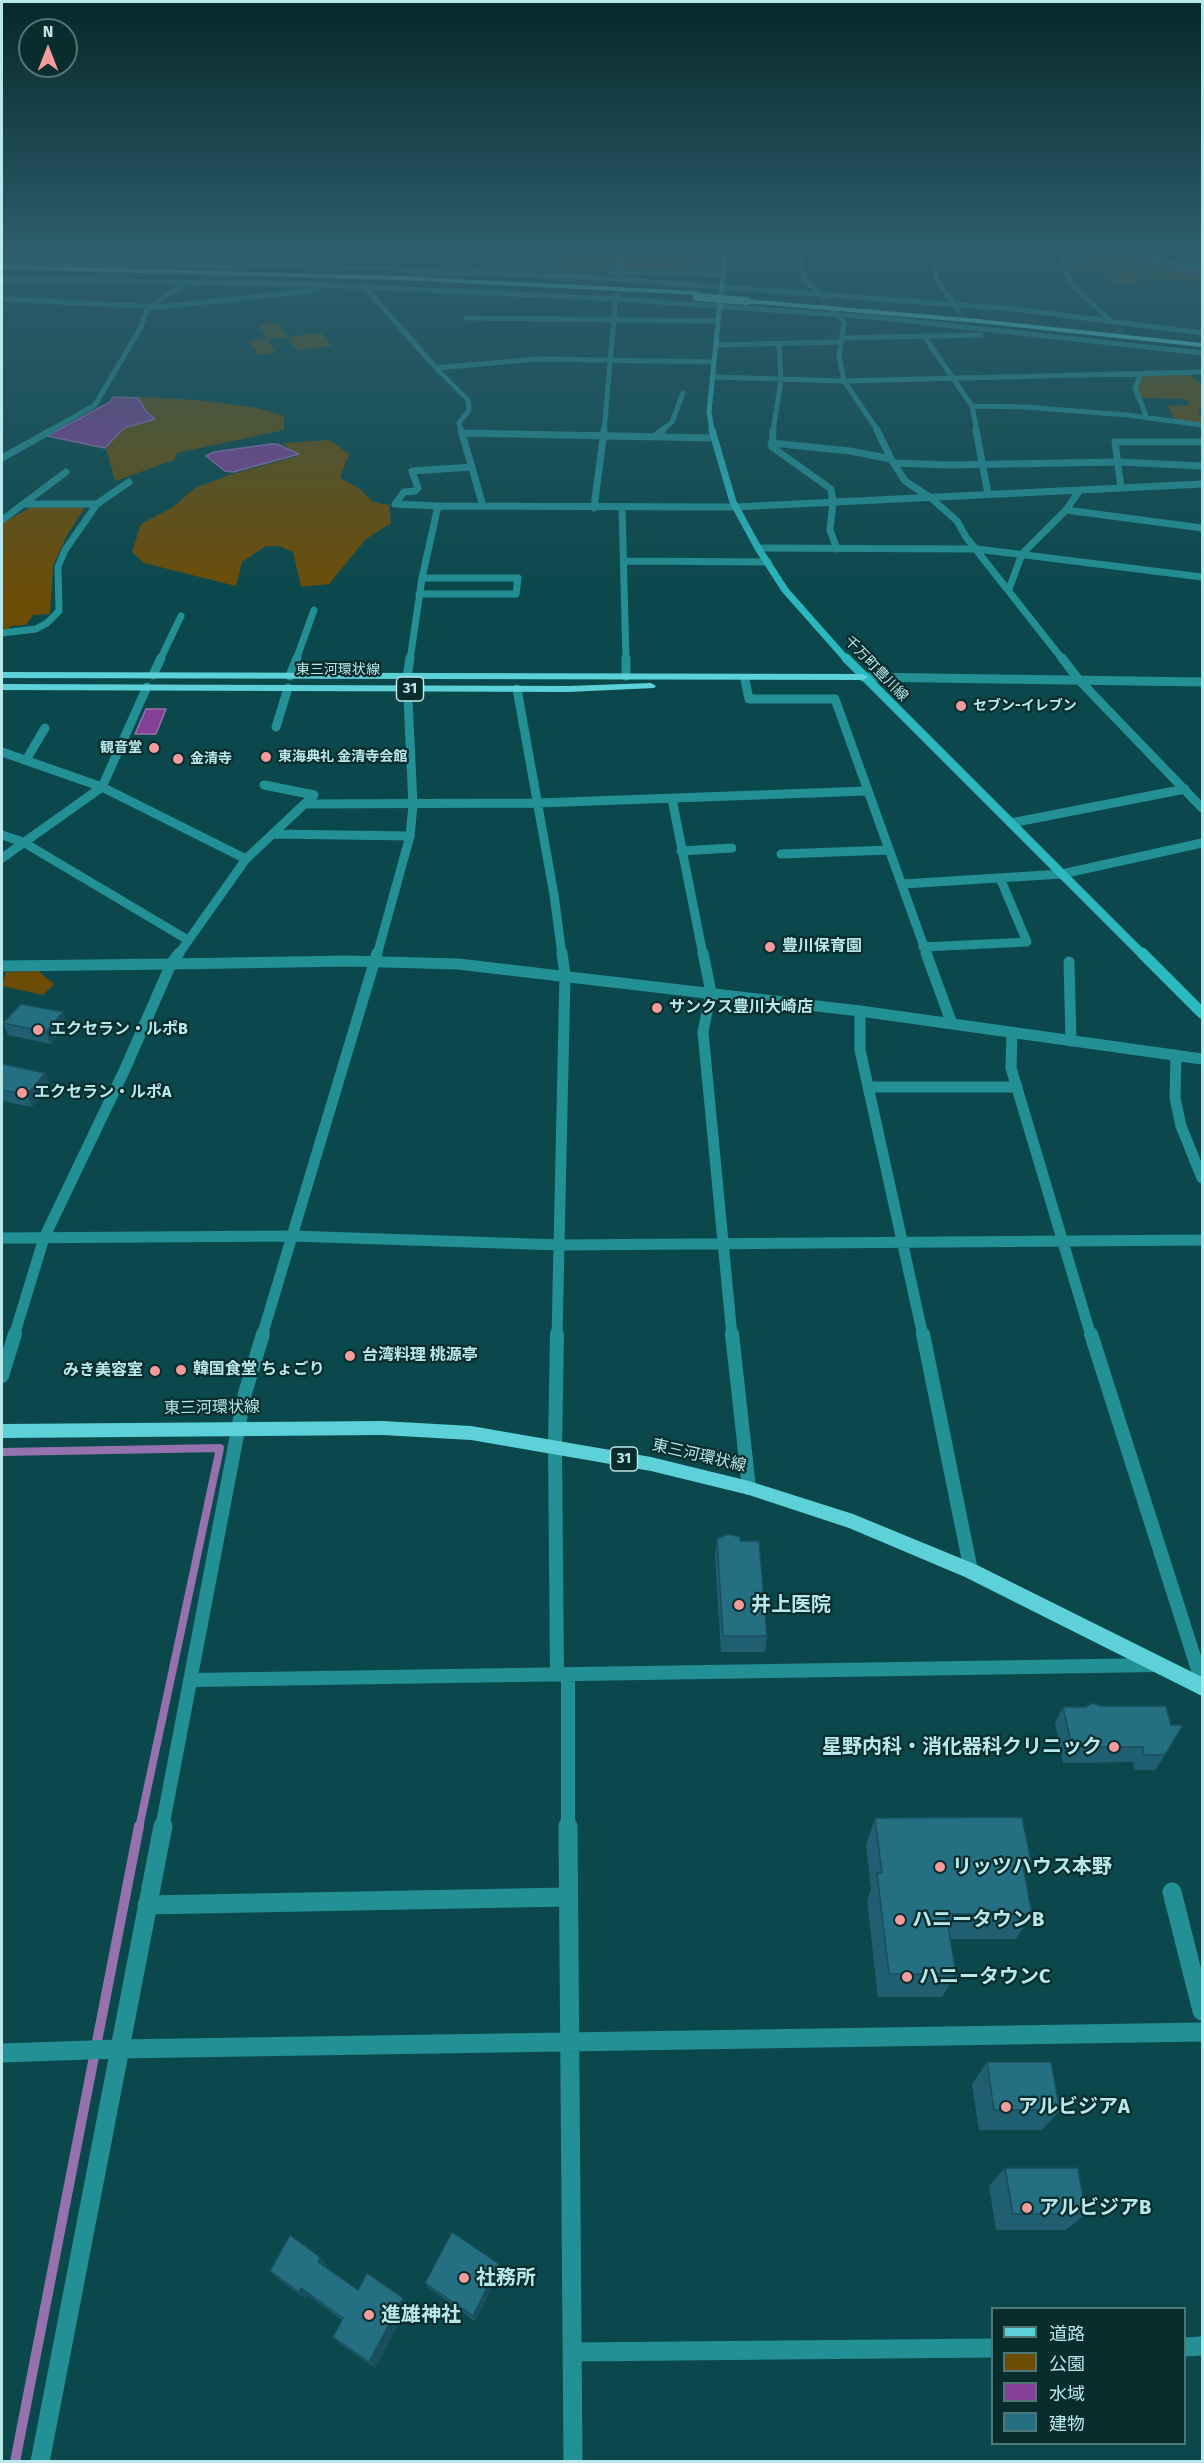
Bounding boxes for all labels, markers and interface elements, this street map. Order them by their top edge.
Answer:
north arrow [18,18,78,78]
text: N [43,22,53,41]
street label: 千万町豊川線 [841,633,911,705]
street label: 東三河環状線 [296,662,380,678]
road number: 31 [396,677,424,701]
place label: セブン-イレブン [973,698,1077,714]
marker: セブン-イレブン [954,699,968,713]
place label: 観音堂 [100,740,142,756]
marker: 観音堂 [147,741,161,755]
place label: 東海典礼 金清寺会館 [278,749,407,765]
marker: 東海典礼 金清寺会館 [259,750,273,764]
place label: 金清寺 [190,751,232,767]
marker: 金清寺 [171,752,185,766]
place label: 豊川保育園 [782,937,862,957]
marker: 豊川保育園 [763,940,777,954]
place label: サンクス豊川大崎店 [669,998,813,1018]
marker: サンクス豊川大崎店 [650,1001,664,1015]
place label: エクセラン・ルポB [50,1020,188,1040]
marker: エクセラン・ルポB [31,1023,45,1037]
place label: エクセラン・ルポA [34,1083,171,1103]
marker: エクセラン・ルポA [15,1086,29,1100]
place label: 台湾料理 桃源亭 [362,1346,478,1366]
marker: 台湾料理 桃源亭 [343,1349,357,1363]
place label: 韓国食堂 ちょごり [193,1360,325,1380]
place label: みき美容室 [63,1361,143,1381]
marker: 韓国食堂 ちょごり [174,1363,188,1377]
marker: みき美容室 [148,1364,162,1378]
street label: 東三河環状線 [164,1398,260,1418]
street label: 東三河環状線 [650,1436,748,1476]
road number: 31 [610,1447,638,1471]
place label: 井上医院 [751,1593,831,1617]
marker: 井上医院 [732,1598,746,1612]
place label: 星野内科・消化器科クリニック [822,1735,1102,1759]
marker: 星野内科・消化器科クリニック [1107,1740,1121,1754]
place label: リッツハウス本野 [952,1855,1112,1879]
marker: リッツハウス本野 [933,1860,947,1874]
place label: ハニータウンB [912,1908,1044,1932]
marker: ハニータウンB [893,1913,907,1927]
place label: ハニータウンC [919,1965,1050,1989]
marker: ハニータウンC [900,1970,914,1984]
place label: アルビジアA [1018,2095,1130,2119]
marker: アルビジアA [999,2100,1013,2114]
place label: アルビジアB [1039,2196,1151,2220]
marker: アルビジアB [1020,2201,1034,2215]
place label: 社務所 [476,2266,536,2290]
marker: 社務所 [457,2271,471,2285]
place label: 進雄神社 [381,2303,461,2327]
legend [991,2307,1186,2445]
marker: 進雄神社 [362,2308,376,2322]
text: 道路 [1049,2323,1085,2345]
text: 公園 [1049,2353,1085,2375]
text: 水域 [1049,2383,1085,2405]
text: 建物 [1049,2413,1085,2435]

